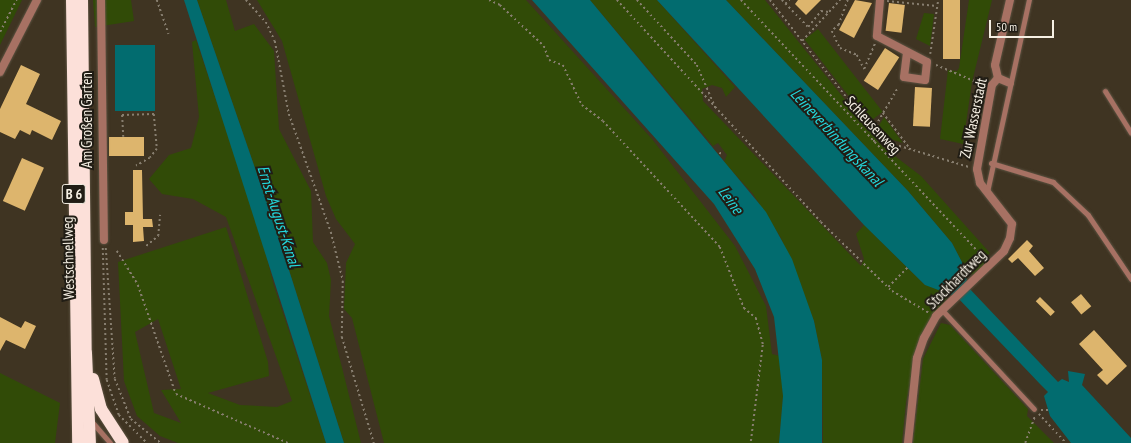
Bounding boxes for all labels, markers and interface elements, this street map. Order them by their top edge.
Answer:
scale bar [991,12,1056,38]
text: 50 m [996,19,1017,34]
street label: Am Großen Garten [78,72,96,168]
street label: Zur Wasserstadt [956,76,990,160]
water label: Leineverbindungskanal [787,84,887,190]
street label: Schleusenweg [841,92,905,158]
water label: Ernst-August-Kanal [254,163,304,269]
road number: B 6 [61,182,87,206]
water label: Leine [715,182,747,218]
street label: Westschnellweg [58,216,78,300]
street label: Stockhardtweg [923,246,989,312]

